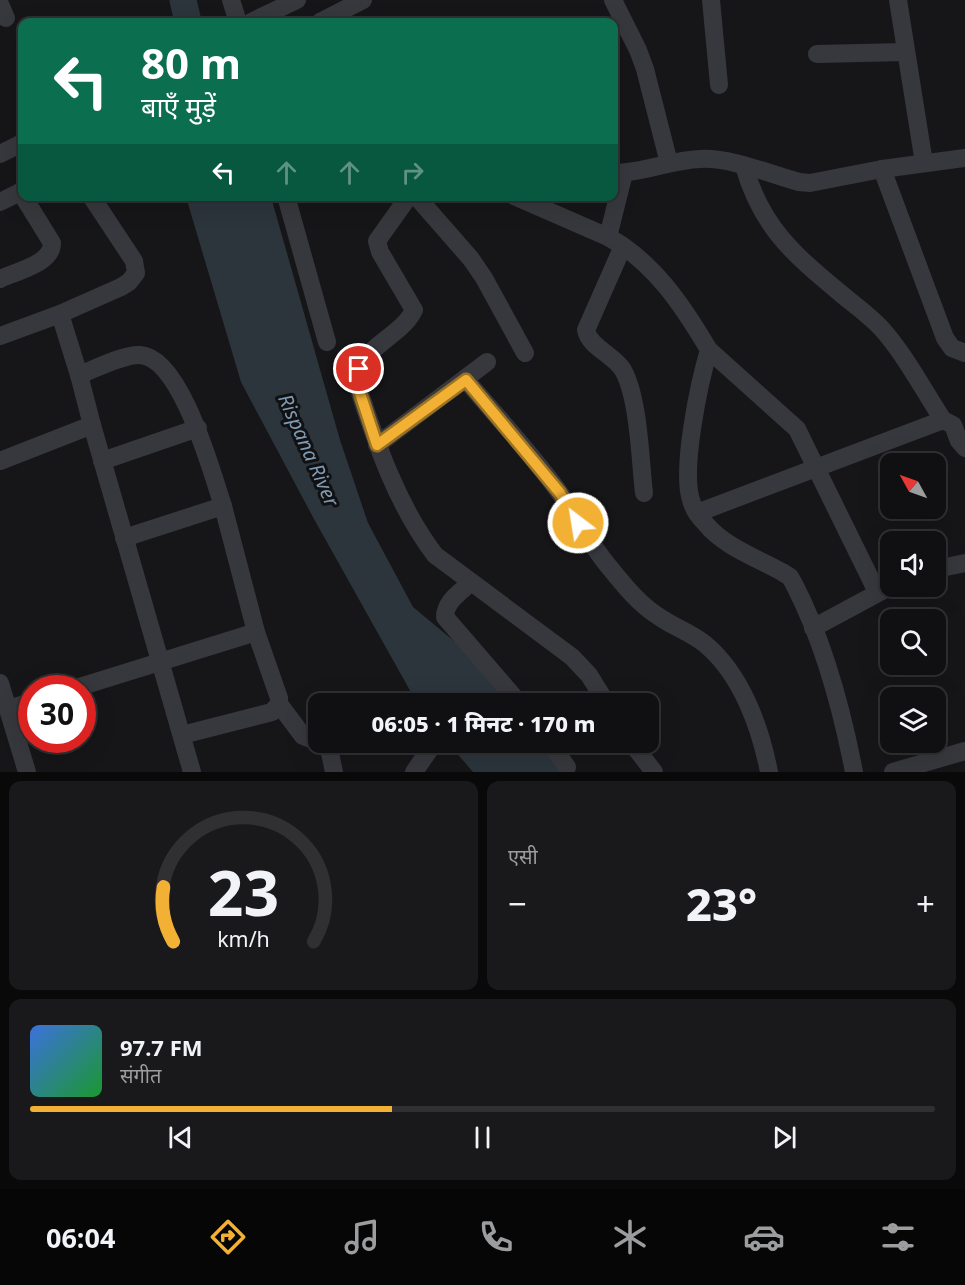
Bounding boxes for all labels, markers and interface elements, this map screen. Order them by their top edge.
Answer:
text: 80 m [141,34,241,91]
icon: left [42,42,120,120]
text: बाएँ मुड़ें [141,88,216,125]
icon: left [207,156,240,189]
icon: ahead [270,156,303,189]
icon: ahead [333,156,366,189]
icon: right [396,156,429,189]
pin [333,343,384,394]
icon: arrive [342,352,375,385]
water label: Rispana River [272,390,346,511]
north arrow [880,453,946,519]
map controls [880,453,946,753]
position arrow [546,491,610,555]
button: sound [880,531,946,597]
button: search [880,609,946,675]
speed limit sign: 30 [18,675,96,753]
button: layers [880,687,946,753]
text: 06:05 · 1 मिनट · 170 m [372,708,595,738]
text: एसी [508,843,538,870]
text: 23 [208,849,279,934]
text: 23° [686,873,757,934]
text: − [508,881,527,926]
text: + [916,881,935,926]
text: km/h [217,925,270,954]
text: 97.7 FM [120,1032,202,1062]
text: संगीत [120,1062,161,1089]
icon: previous [164,1121,197,1154]
icon: pause [466,1121,499,1154]
icon: next [768,1121,801,1154]
icon: directions [207,1216,249,1258]
icon: music [341,1216,383,1258]
icon: phone [475,1216,517,1258]
icon: climate [609,1216,651,1258]
icon: car [743,1216,785,1258]
icon: filters [877,1216,919,1258]
text: 06:04 [46,1219,115,1256]

